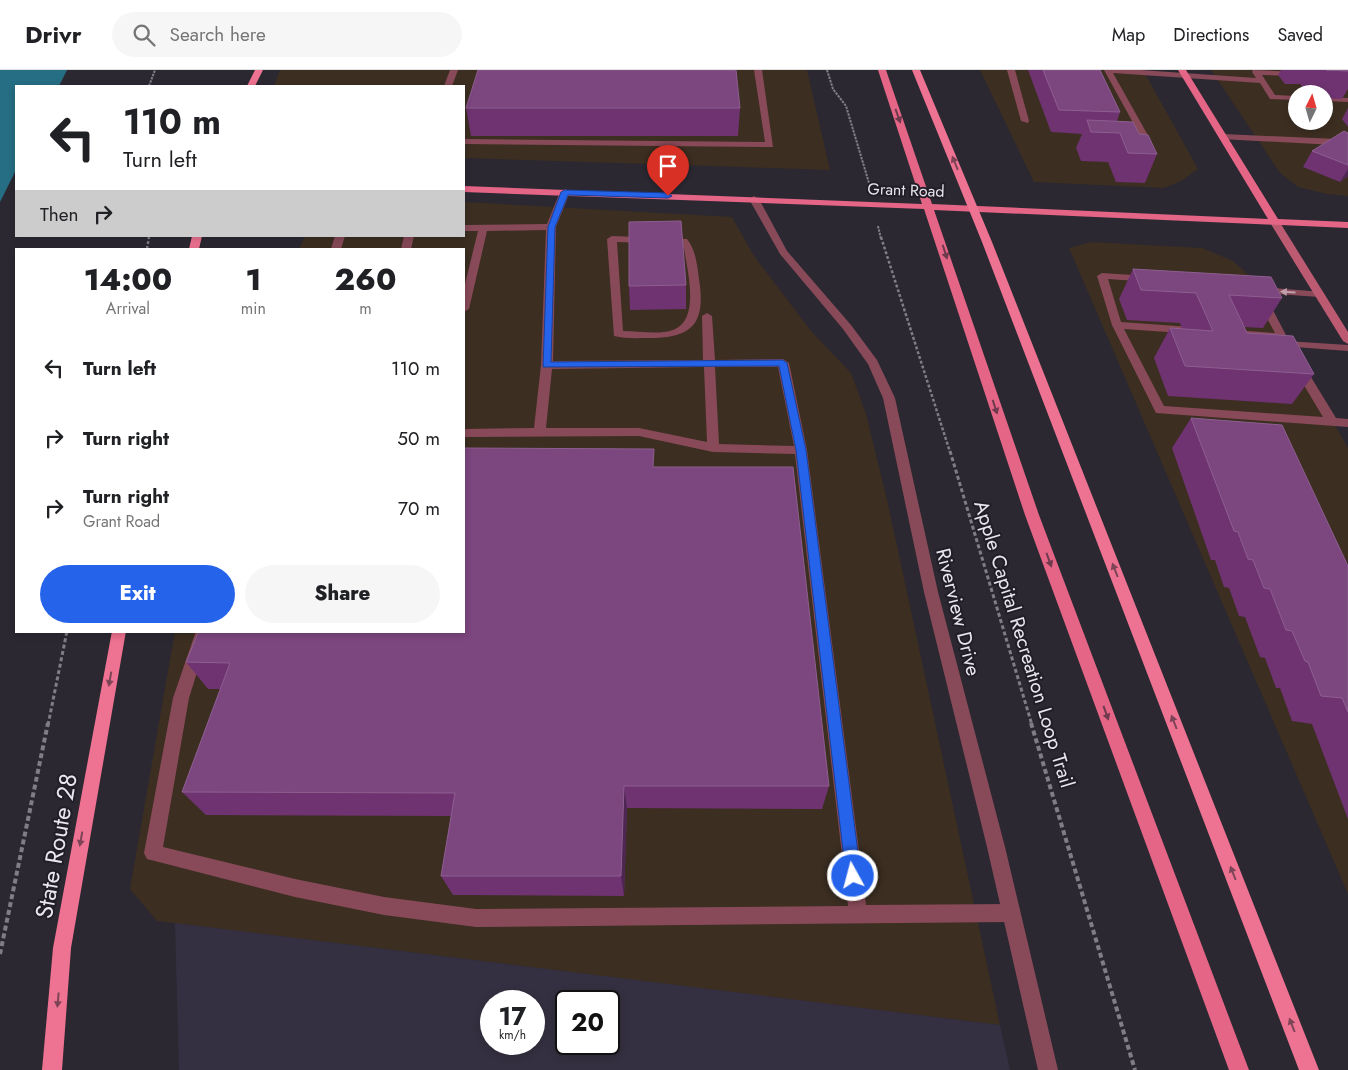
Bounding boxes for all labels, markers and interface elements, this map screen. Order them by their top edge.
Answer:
search box [112,12,462,57]
text: Drivr [25,17,82,52]
icon: search [130,21,158,49]
text: Search here [170,21,266,48]
text: Map [1112,22,1145,48]
text: Directions [1173,22,1249,48]
text: Saved [1277,22,1323,48]
north arrow [1288,85,1332,130]
map controls [1288,85,1333,130]
text: 110 m [123,97,221,147]
icon: left [40,105,105,170]
one-way arrow [895,109,902,124]
text: Turn left [123,143,197,175]
pin [647,145,689,196]
icon: arrive [654,152,682,180]
one-way arrow [951,155,958,170]
street label: Grant Road [867,177,945,203]
icon: right [89,200,117,228]
text: Then [40,201,79,228]
one-way arrow [942,245,949,260]
text: 14:00 [84,258,172,301]
text: 1 [245,258,261,301]
text: 260 [335,258,396,301]
one-way arrow [1280,288,1296,296]
text: Arrival [106,297,150,320]
text: min [241,297,266,320]
text: m [359,297,372,320]
icon: left [40,354,68,382]
text: Turn left [83,355,156,382]
text: 110 m [391,355,440,382]
one-way arrow [992,400,1000,415]
icon: right [40,424,68,452]
text: Turn right [83,425,169,452]
text: 50 m [397,425,440,452]
text: Turn right [83,483,169,510]
icon: right [40,494,68,522]
text: 70 m [398,495,440,522]
street label: Apple Capital Recreation Loop Trail [966,497,1082,791]
text: Grant Road [83,510,160,533]
street label: Riverview Drive [928,545,988,679]
one-way arrow [1046,553,1053,568]
one-way arrow [1111,562,1119,577]
button: Exit [40,565,235,623]
button: Share [245,565,440,623]
one-way arrow [106,672,114,687]
one-way arrow [1103,705,1110,720]
one-way arrow [1169,715,1177,729]
street label: State Route 28 [26,771,86,921]
one-way arrow [77,832,85,848]
position arrow [826,849,878,901]
one-way arrow [1228,866,1236,880]
speed limit sign: 20 [555,990,620,1055]
one-way arrow [53,992,61,1008]
text: 17 [499,998,526,1034]
one-way arrow [1287,1017,1295,1032]
text: km/h [499,1026,526,1044]

